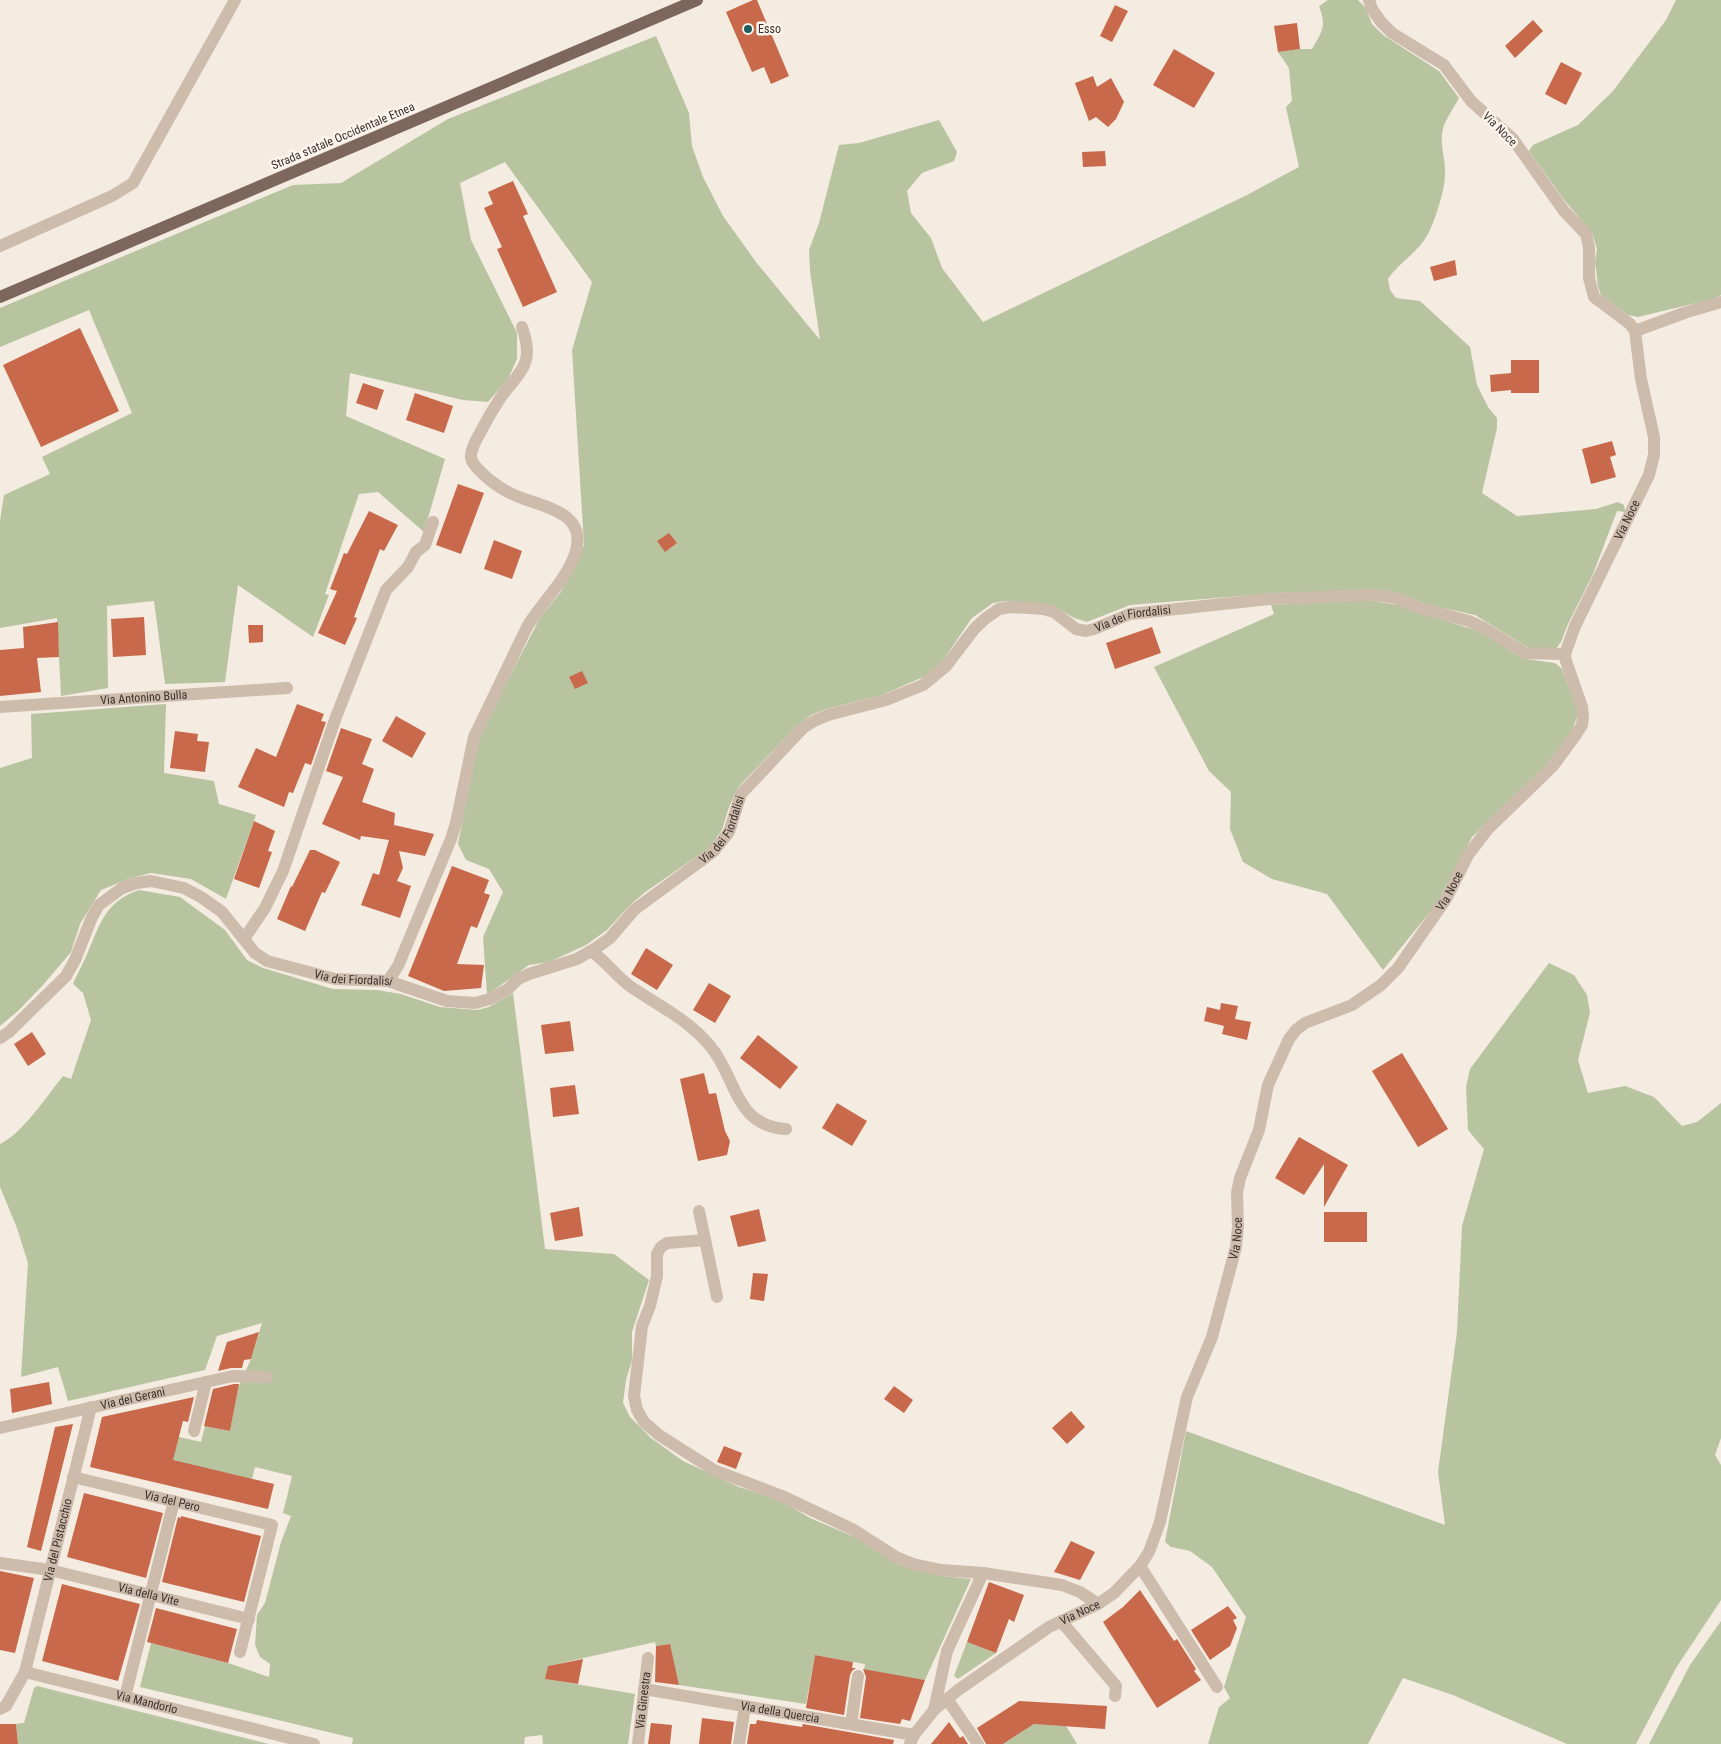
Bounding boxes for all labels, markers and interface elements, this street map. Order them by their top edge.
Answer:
place label: Esso [758,22,781,36]
marker: Esso [742,23,754,35]
street label: Strada statale Occidentale Etnea [269,99,417,173]
street label: Via Noce [1480,109,1520,149]
street label: Via Noce [1611,497,1643,542]
street label: Via dei Fiordalisi [1092,603,1171,635]
street label: Via Antonino Bulla [100,688,188,707]
street label: Via dei Fiordalisi [696,794,747,867]
street label: Via Noce [1433,869,1466,913]
street label: Via dei Fiordalisi [313,967,394,989]
street label: Via Noce [1226,1217,1245,1261]
street label: Via dei Gerani [99,1384,166,1412]
street label: Via del Pero [143,1487,201,1514]
street label: Via del Pistacchio [41,1497,75,1583]
street label: Via della Vite [117,1580,181,1609]
street label: Via Noce [1058,1597,1103,1628]
street label: Via Ginestra [633,1671,653,1730]
street label: Via Mandorlo [114,1688,179,1717]
street label: Via della Quercia [739,1699,821,1726]

